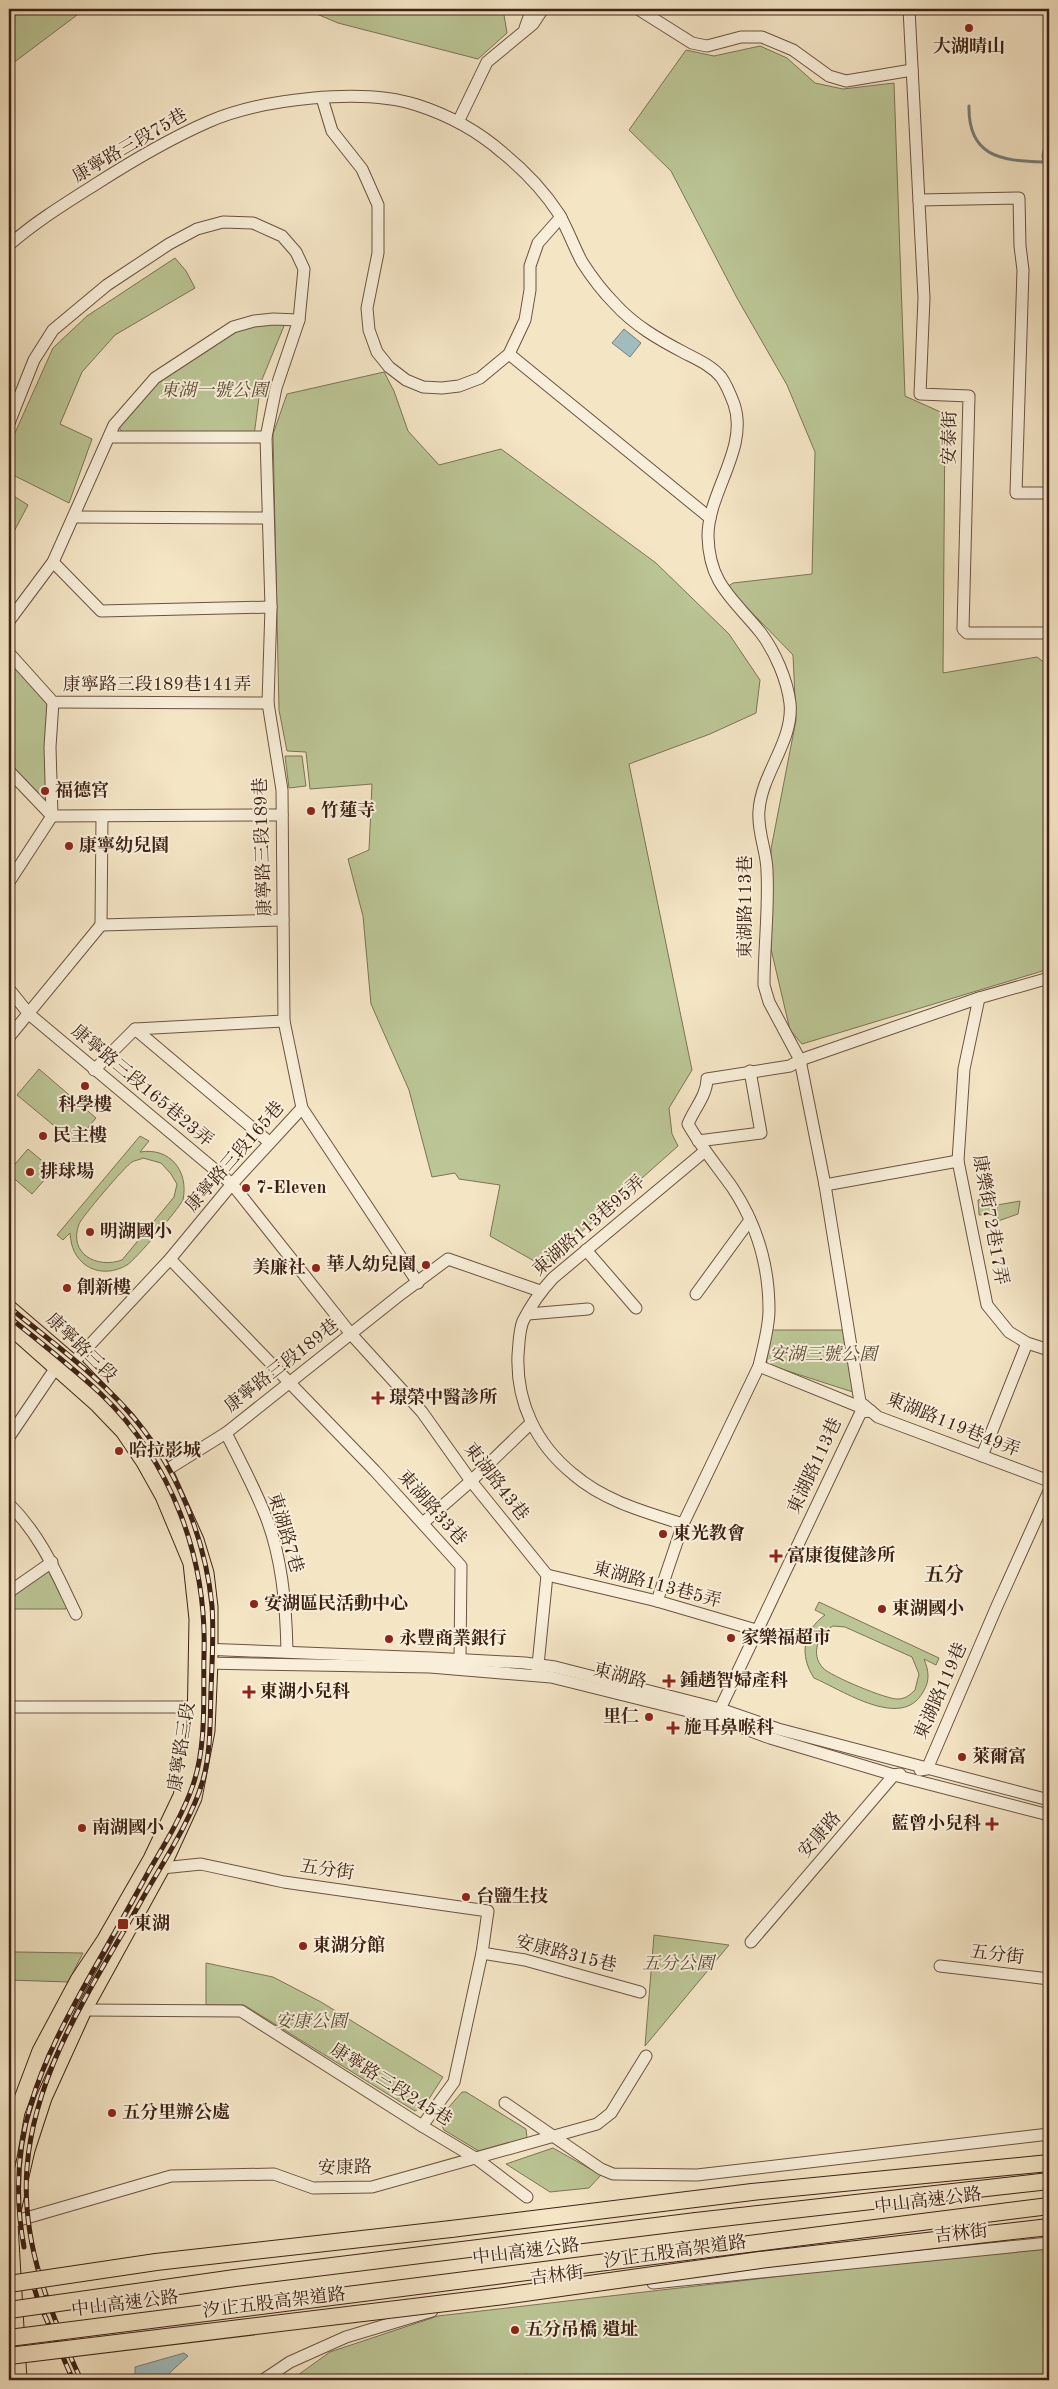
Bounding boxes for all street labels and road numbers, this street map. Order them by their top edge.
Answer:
street label: 康寧路三段75巷 [69,104,190,186]
street label: 安泰街 [939,411,959,465]
street label: 康寧路三段189巷141弄 [63,674,251,694]
street label: 康寧路三段189巷 [250,777,274,917]
street label: 東湖路113巷 [735,855,755,959]
street label: 康寧路三段165巷23弄 [68,1020,217,1150]
street label: 康寧路三段165巷 [181,1097,287,1215]
street label: 康樂街72巷17弄 [970,1153,1012,1286]
street label: 東湖路113巷95弄 [528,1171,649,1279]
street label: 康寧路三段 [42,1309,121,1386]
street label: 康寧路三段189巷 [220,1314,342,1416]
street label: 東湖路119巷49弄 [884,1388,1023,1460]
street label: 東湖路113巷 [783,1415,845,1517]
street label: 東湖路43巷 [460,1439,533,1524]
street label: 東湖路33巷 [394,1466,471,1549]
street label: 東湖路7巷 [264,1490,308,1575]
street label: 東湖路113巷5弄 [591,1557,723,1611]
street label: 東湖路119巷 [910,1639,970,1742]
street label: 東湖路 [592,1659,649,1691]
street label: 康寧路三段 [164,1701,198,1793]
street label: 安康路 [794,1807,845,1861]
street label: 五分街 [299,1855,355,1883]
street label: 安康路315巷 [514,1931,619,1975]
street label: 五分街 [969,1941,1025,1967]
street label: 康寧路三段245巷 [327,2039,456,2130]
street label: 安康路 [318,2157,372,2177]
street label: 中山高速公路 [873,2184,983,2217]
street label: 吉林街 [933,2220,989,2246]
street label: 汐止五股高架道路 [602,2231,748,2271]
street label: 中山高速公路 [471,2235,581,2268]
street label: 吉林街 [529,2262,585,2288]
street label: 汐止五股高架道路 [201,2283,347,2321]
street label: 中山高速公路 [70,2287,180,2320]

